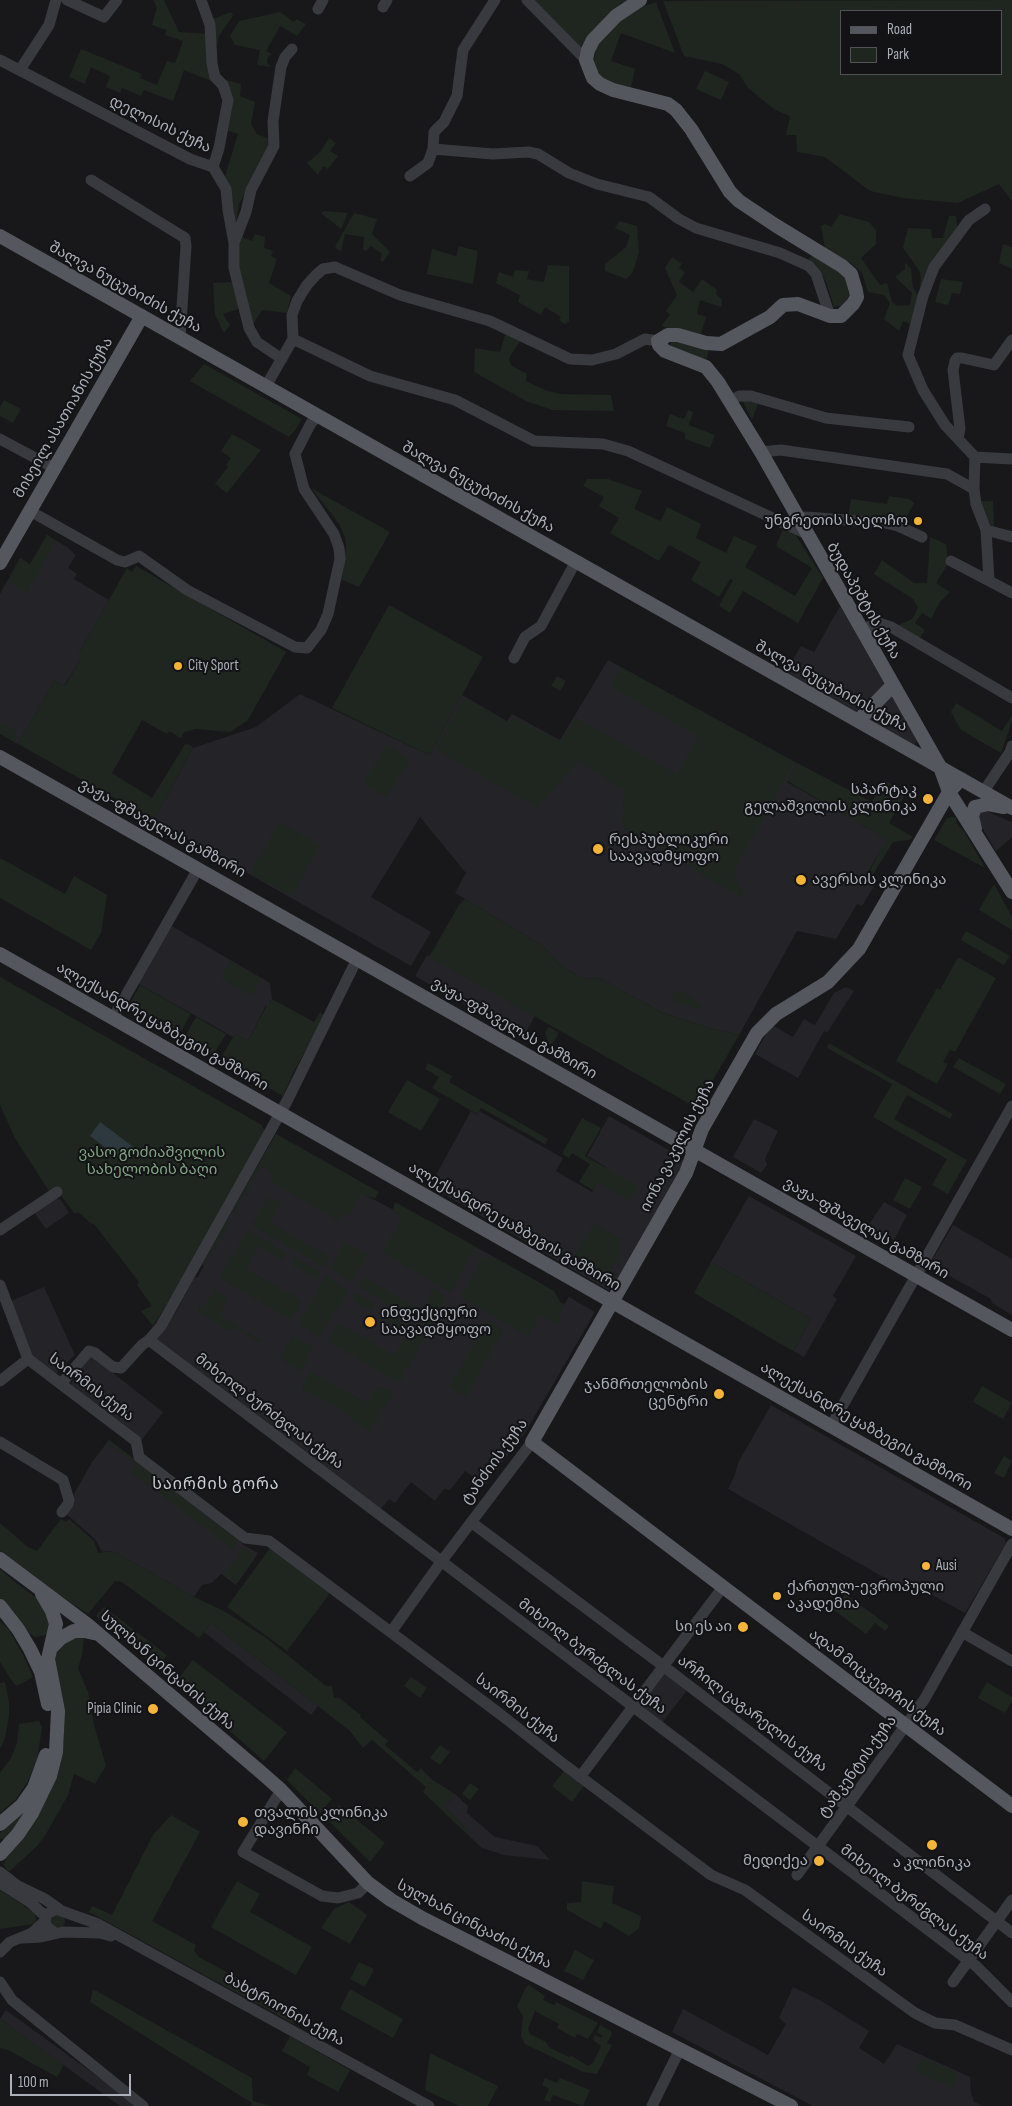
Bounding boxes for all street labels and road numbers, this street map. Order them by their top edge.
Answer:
street label: დელისის ქუჩა [106,93,214,157]
street label: შალვა ნუცუბიძის ქუჩა [46,239,204,337]
street label: მიხეილ ასათიანის ქუჩა [11,334,117,502]
street label: შალვა ნუცუბიძის ქუჩა [399,439,557,537]
street label: ბუდაპეშტის ქუჩა [822,539,904,663]
street label: შალვა ნუცუბიძის ქუჩა [752,638,910,736]
street label: ვაჟა-ფშაველას გამზირი [76,776,248,882]
street label: ალექსანდრე ყაზბეგის გამზირი [53,959,271,1095]
street label: ვაჟა-ფშაველას გამზირი [428,974,600,1084]
street label: იონა ვაკელის ქუჩა [637,1077,719,1215]
street label: ალექსანდრე ყაზბეგის გამზირი [405,1159,623,1295]
street label: ვაჟა-ფშაველას გამზირი [780,1174,952,1284]
street label: საირმის ქუჩა [45,1350,137,1426]
street label: მიხეილ ბურძგლას ქუჩა [191,1350,347,1474]
street label: ალექსანდრე ყაზბეგის გამზირი [757,1359,975,1495]
street label: ტანძიის ქუჩა [458,1416,532,1508]
street label: მიხეილ ბურძგლას ქუჩა [514,1595,670,1719]
street label: სულხან ცინცაძის ქუჩა [96,1608,238,1734]
street label: ადამ მიცკევიჩის ქუჩა [805,1625,949,1741]
street label: არჩილ ცაგარელის ქუჩა [673,1652,831,1776]
street label: საირმის ქუჩა [471,1670,563,1748]
street label: ტაშკენტის ქუჩა [815,1712,901,1822]
street label: მიხეილ ბურძგლას ქუჩა [836,1841,992,1965]
street label: სულხან ცინცაძის ქუჩა [394,1877,554,1973]
street label: საირმის ქუჩა [797,1907,891,1981]
street label: ბახტრიონის ქუჩა [221,1969,347,2051]

